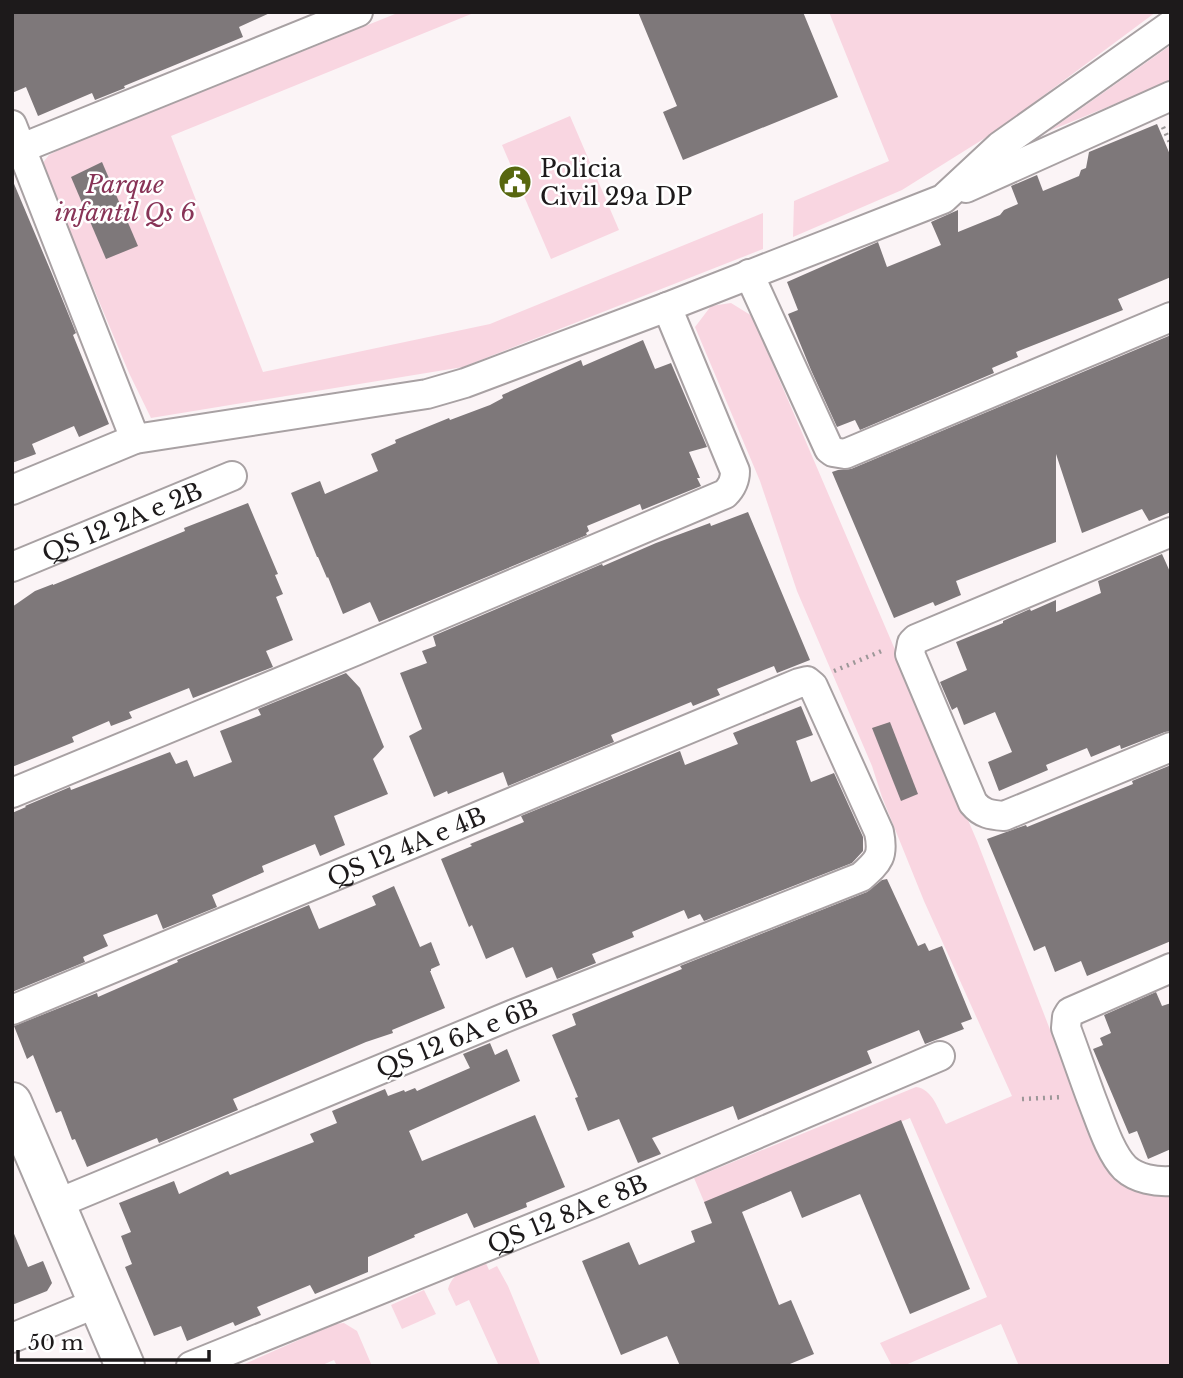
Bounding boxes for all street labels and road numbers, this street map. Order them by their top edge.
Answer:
street label: QS 12 2A e 2B [38,476,206,568]
street label: QS 12 4A e 4B [323,800,490,892]
street label: QS 12 6A e 6B [372,992,542,1084]
street label: QS 12 8A e 8B [483,1168,652,1259]

